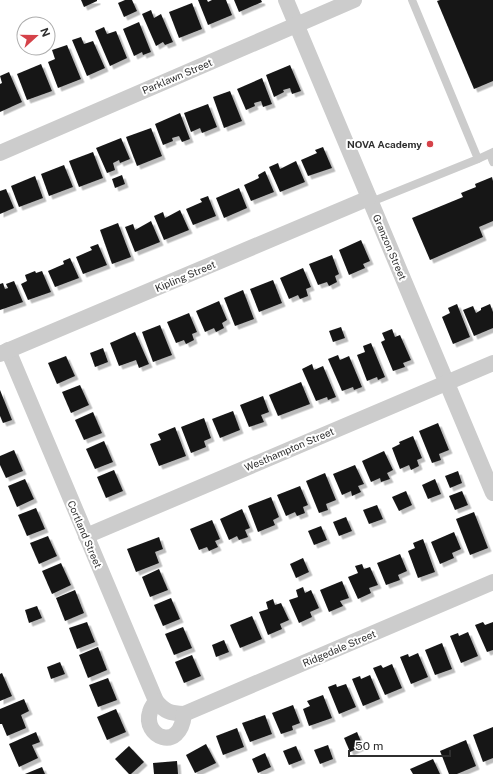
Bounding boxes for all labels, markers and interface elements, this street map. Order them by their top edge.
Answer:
north arrow [16,16,56,56]
text: N [38,26,52,39]
street label: Parklawn Street [140,56,214,96]
place label: NOVA Academy [347,138,422,150]
marker: NOVA Academy [425,139,435,149]
street label: Granzon Street [371,212,409,282]
street label: Kipling Street [153,258,217,294]
street label: Westhampton Street [242,425,336,473]
street label: Cortland Street [65,498,105,570]
street label: Ridgedale Street [301,627,378,669]
scale bar [349,732,450,758]
text: 50 m [355,739,383,753]

